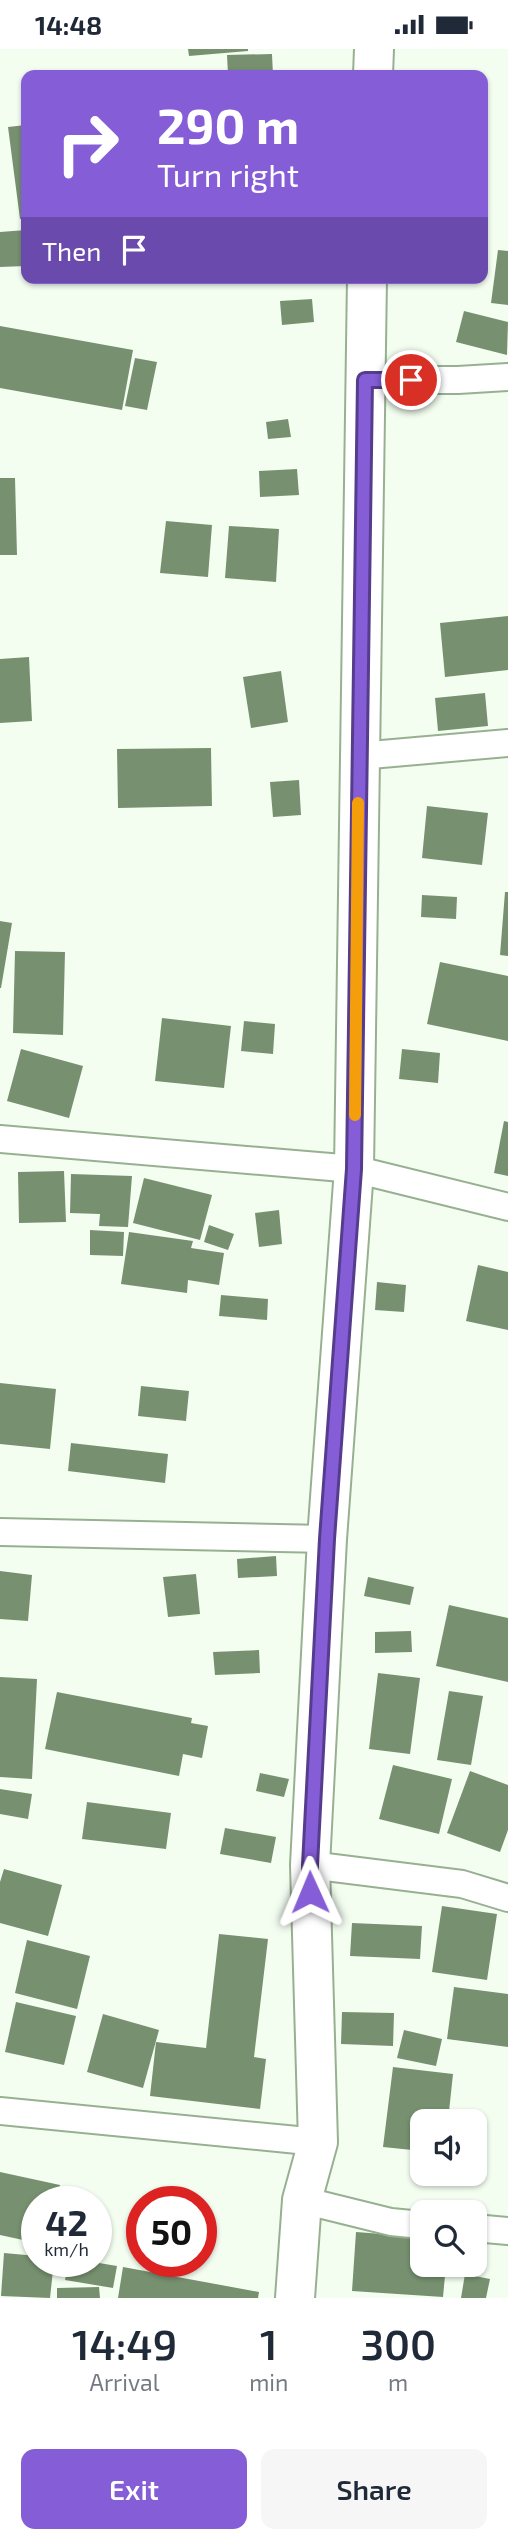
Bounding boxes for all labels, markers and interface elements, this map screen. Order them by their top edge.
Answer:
text: 14:48 [35,9,102,40]
text: 290 m [157,95,299,154]
icon: right [42,98,133,189]
text: Turn right [157,155,299,193]
icon: arrive [115,231,153,269]
text: Then [42,235,101,266]
pin [381,350,441,410]
icon: arrive [392,361,430,399]
position arrow [273,1855,347,1929]
map controls [410,2109,487,2277]
button: sound [410,2109,487,2186]
speed limit sign: 50 [126,2186,217,2277]
button: search [410,2200,487,2277]
text: 42 [45,2201,88,2243]
text: km/h [44,2238,89,2260]
text: 14:49 [72,2318,177,2368]
text: 1 [260,2318,278,2368]
text: 300 [360,2318,436,2368]
text: Arrival [90,2368,160,2396]
text: min [249,2368,288,2396]
text: m [388,2368,408,2396]
button: Exit [21,2449,247,2529]
button: Share [261,2449,487,2529]

